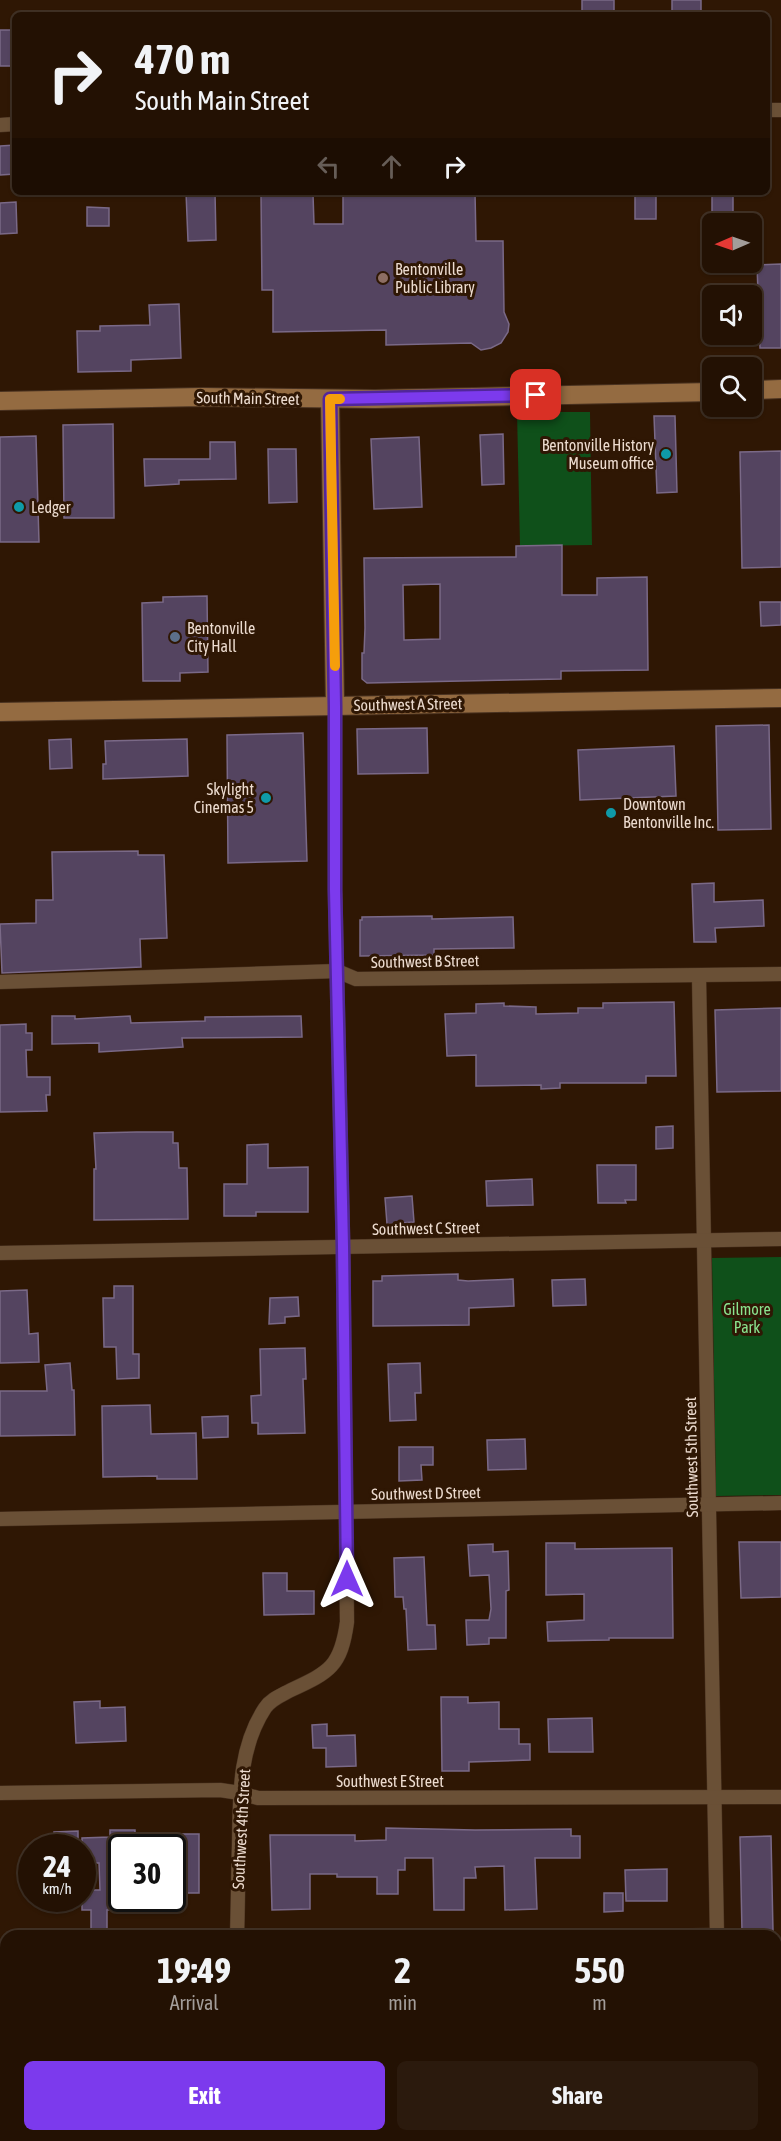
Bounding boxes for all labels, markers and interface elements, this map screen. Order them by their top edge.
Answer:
text: 470 m [135,35,230,83]
icon: right [36,36,114,114]
text: South Main Street [135,85,310,116]
icon: left [312,150,345,183]
icon: ahead [375,150,408,183]
icon: right [438,150,471,183]
north arrow [702,213,762,273]
map controls [702,213,762,417]
place label: Bentonville Public Library [395,260,475,297]
marker: Bentonville Public Library [376,271,390,285]
button: sound [702,285,762,345]
button: search [702,357,762,417]
pin [510,369,561,420]
icon: arrive [519,378,552,411]
street label: South Main Street [196,388,300,408]
place label: Bentonville History Museum office [542,436,654,472]
marker: Bentonville History Museum office [659,447,673,461]
place label: Ledger [31,498,71,517]
marker: Ledger [12,500,26,514]
place label: Bentonville City Hall [187,619,255,656]
marker: Bentonville City Hall [168,630,182,644]
street label: Southwest A Street [354,694,463,714]
place label: Skylight Cinemas 5 [194,780,254,816]
marker: Skylight Cinemas 5 [259,791,273,805]
place label: Downtown Bentonville Inc. [623,795,714,831]
marker: Downtown Bentonville Inc. [604,806,618,820]
street label: Southwest B Street [371,951,480,971]
street label: Southwest C Street [372,1218,481,1238]
park label: Gilmore Park [723,1300,771,1336]
street label: Southwest 5th Street [681,1396,701,1517]
street label: Southwest D Street [371,1483,481,1503]
position arrow [315,1547,379,1611]
street label: Southwest 4th Street [229,1768,253,1890]
street label: Southwest E Street [336,1772,444,1790]
speed limit sign: 30 [108,1834,186,1912]
text: 24 [43,1849,71,1883]
text: km/h [42,1880,72,1897]
text: 19:49 [157,1949,231,1991]
text: 2 [394,1949,411,1991]
text: 550 [574,1949,625,1991]
text: Arrival [170,1991,219,2014]
text: min [388,1991,417,2014]
text: m [592,1991,607,2014]
button: Exit [24,2061,385,2130]
button: Share [397,2061,758,2130]

